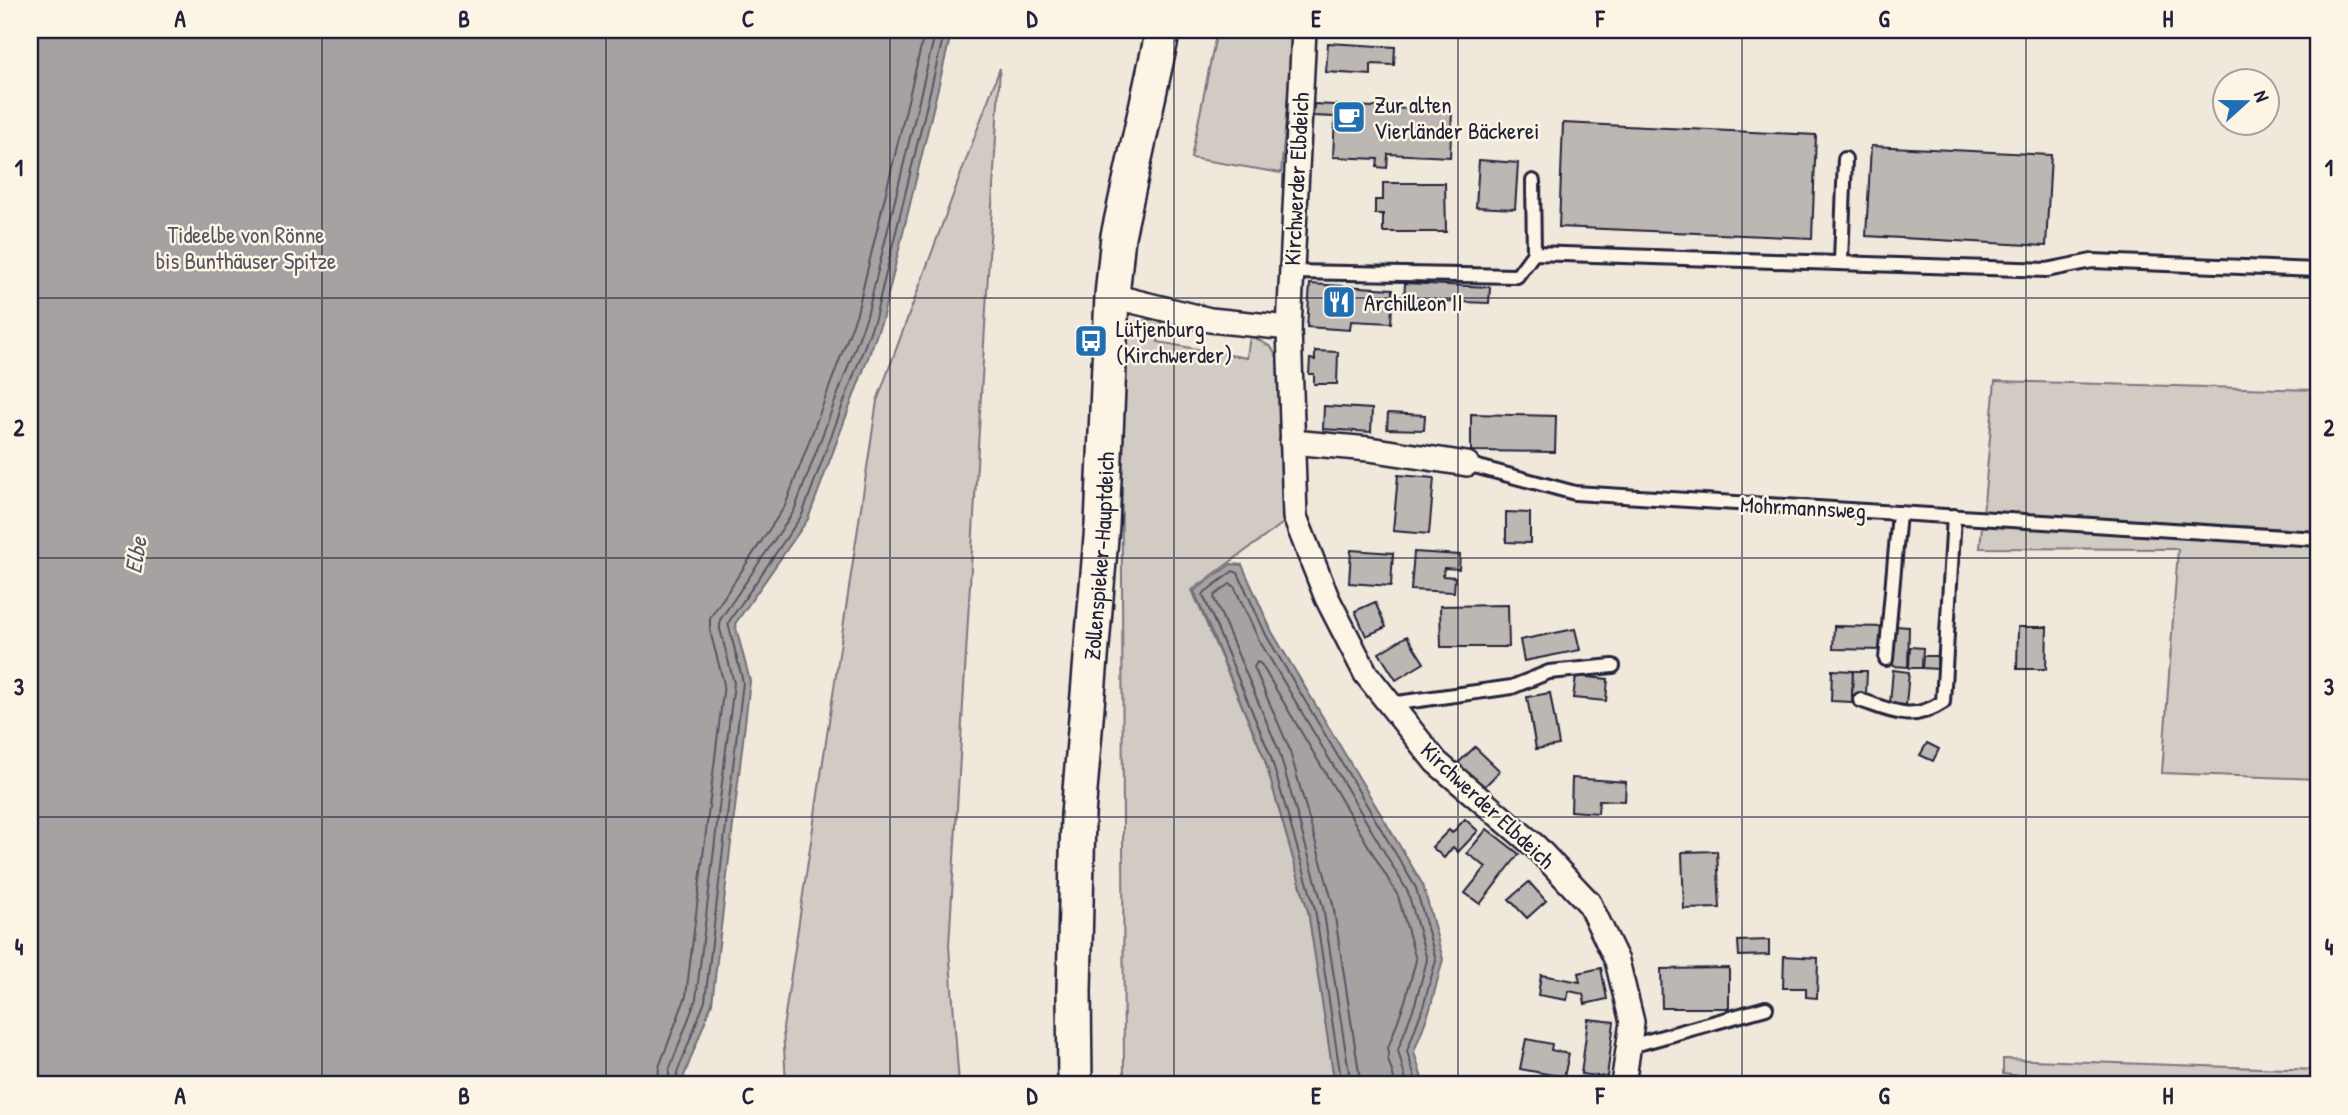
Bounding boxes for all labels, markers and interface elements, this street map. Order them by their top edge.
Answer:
text: A [174,3,186,34]
text: B [458,3,470,34]
text: C [742,3,754,34]
text: D [1027,3,1039,34]
text: E [1311,3,1322,34]
text: F [1595,3,1606,34]
text: G [1878,3,1890,34]
text: H [2163,3,2174,34]
north arrow [2212,66,2282,136]
text: N [2248,87,2276,105]
place label: Zur alten Vierländer Bäckerei [1374,89,1539,146]
street label: Kirchwerder Elbdeich [1276,91,1316,266]
cafe icon: Zur alten Vierländer Bäckerei [1330,98,1368,136]
text: 1 [15,152,23,183]
text: 1 [2325,152,2333,183]
park label: Tideelbe von Rönne bis Bunthäuser Spitze [156,219,336,276]
restaurant icon: Archilleon II [1320,283,1358,321]
place label: Archilleon II [1364,287,1463,318]
place label: Lütjenburg (Kirchwerder) [1116,313,1232,370]
bus stop icon: Lütjenburg (Kirchwerder) [1072,322,1110,360]
text: 2 [14,412,25,443]
text: 2 [2324,412,2335,443]
street label: Zollenspieker-Hauptdeich [1075,451,1121,661]
street label: Mohrmannsweg [1739,488,1867,526]
water label: Elbe [116,533,154,576]
text: 3 [14,671,24,702]
text: 3 [2324,671,2334,702]
street label: Kirchwerder Elbdeich [1414,735,1562,876]
text: 4 [15,931,24,962]
text: 4 [2325,931,2334,962]
text: A [174,1080,186,1111]
text: B [458,1080,470,1111]
text: C [742,1080,754,1111]
text: D [1027,1080,1039,1111]
text: E [1311,1080,1322,1111]
text: F [1595,1080,1606,1111]
text: G [1878,1080,1890,1111]
text: H [2163,1080,2174,1111]

